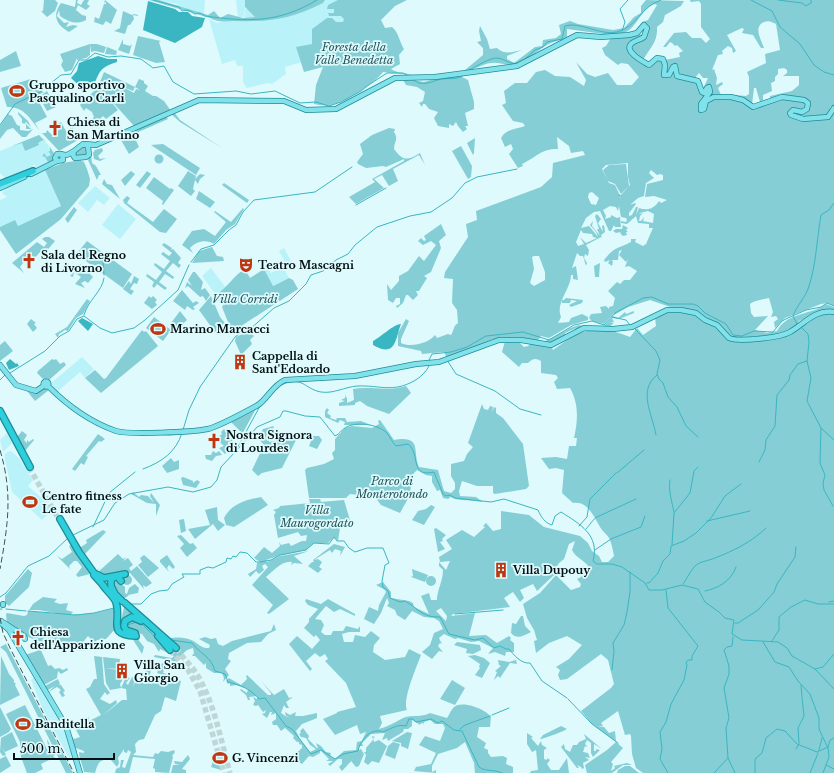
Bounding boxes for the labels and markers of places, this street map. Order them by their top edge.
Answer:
place label: Gruppo sportivo Pasqualino Carli [29,78,125,105]
sports icon: Gruppo sportivo Pasqualino Carli [8,82,26,100]
place label: Chiesa di San Martino [67,115,139,142]
church icon: Chiesa di San Martino [46,119,64,137]
place label: Sala del Regno di Livorno [41,248,126,275]
church icon: Sala del Regno di Livorno [20,252,38,270]
theatre icon: Teatro Mascagni [237,256,255,274]
place label: Teatro Mascagni [258,258,354,272]
sports icon: Marino Marcacci [149,320,167,338]
place label: Marino Marcacci [170,322,270,336]
place label: Cappella di Sant'Edoardo [252,349,330,376]
building icon: Cappella di Sant'Edoardo [231,353,249,371]
place label: Nostra Signora di Lourdes [226,428,313,455]
church icon: Nostra Signora di Lourdes [205,432,223,450]
place label: Centro fitness Le fate [42,489,122,516]
sports icon: Centro fitness Le fate [21,493,39,511]
building icon: Villa Dupouy [492,561,510,579]
place label: Villa Dupouy [512,563,591,577]
place label: Chiesa dell'Apparizione [30,625,126,652]
church icon: Chiesa dell'Apparizione [9,629,27,647]
place label: Villa San Giorgio [133,658,185,685]
building icon: Villa San Giorgio [113,662,131,680]
sports icon: Banditella [14,715,32,733]
place label: Banditella [35,717,95,731]
sports icon: G. Vincenzi [211,749,229,767]
place label: G. Vincenzi [232,751,298,765]

